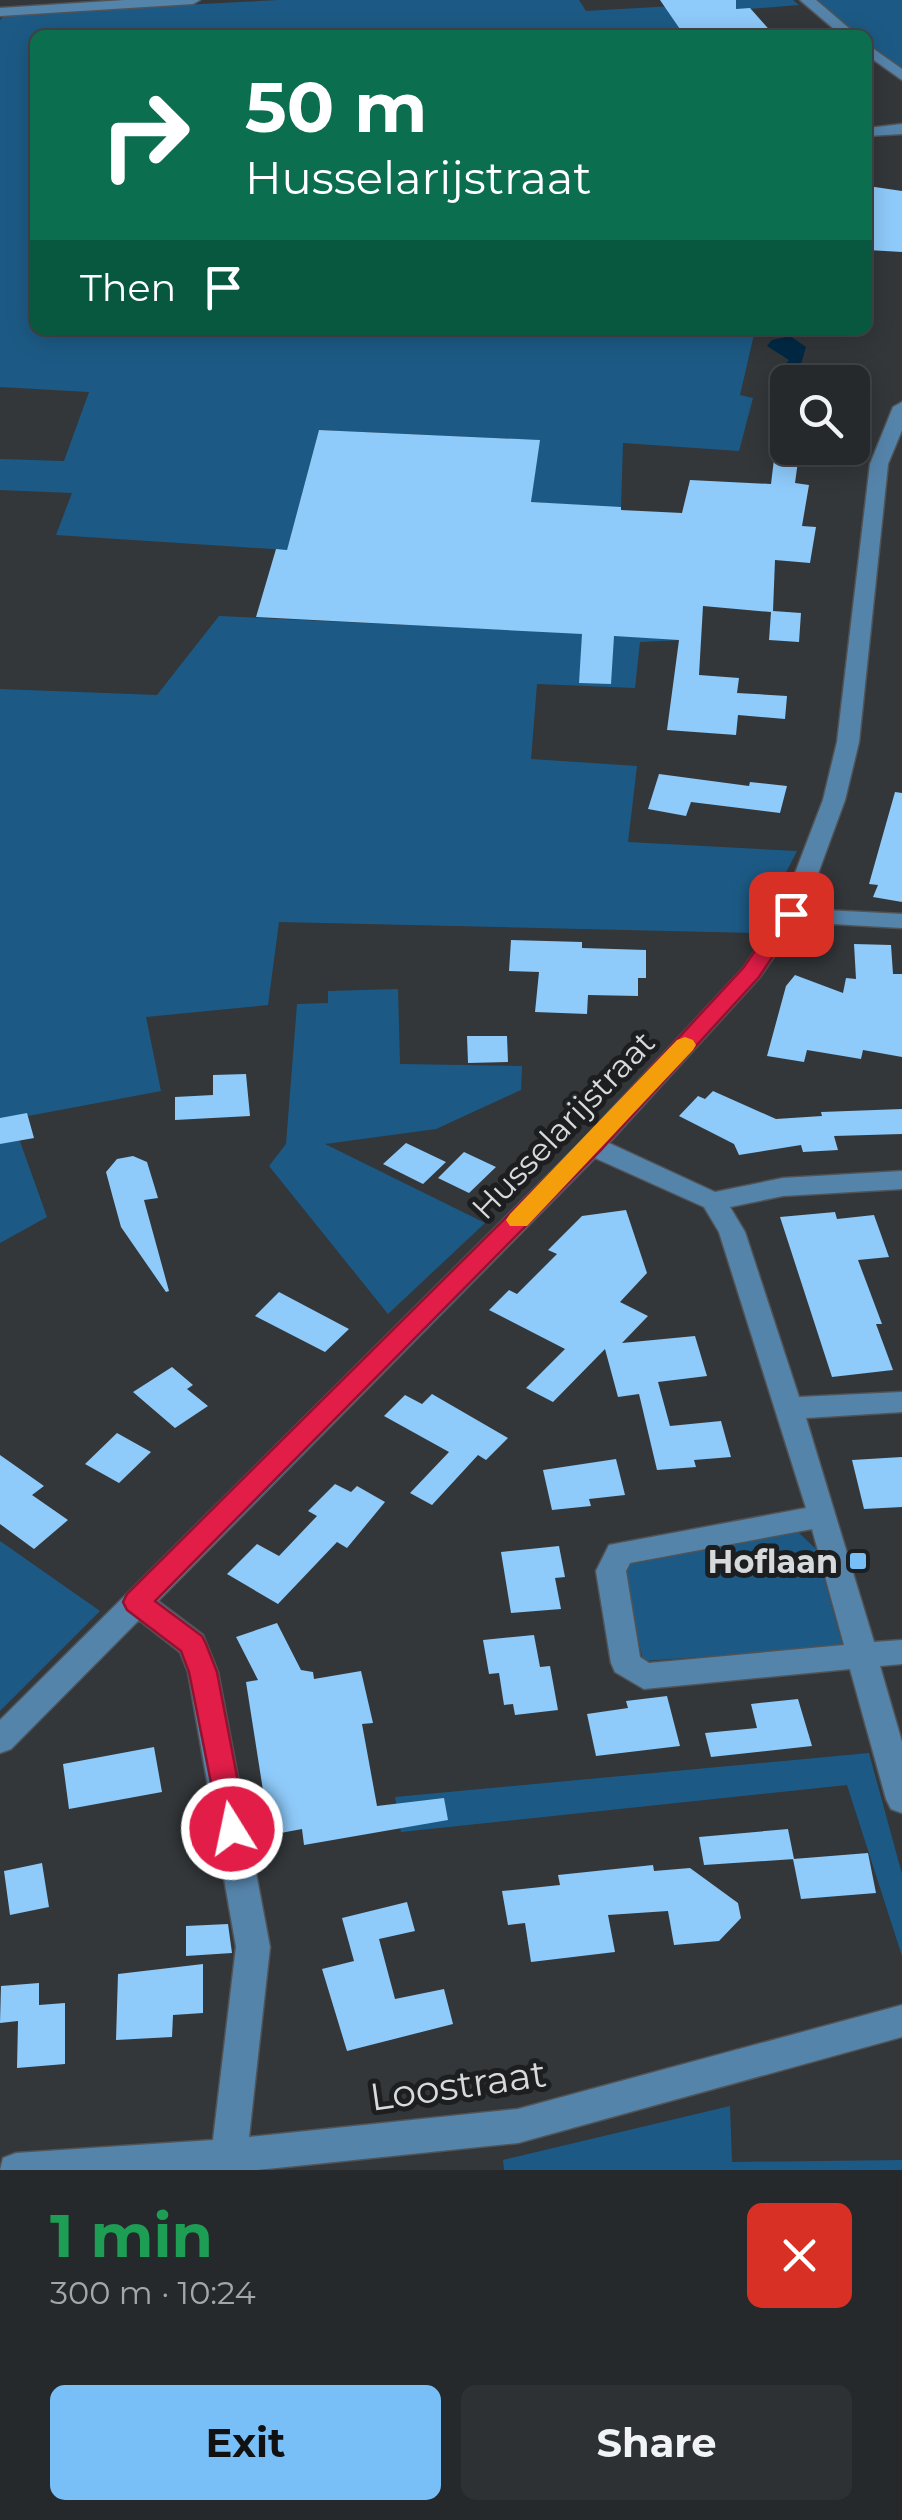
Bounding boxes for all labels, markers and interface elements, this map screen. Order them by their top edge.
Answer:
text: 50 m [245,64,427,150]
icon: right [80,70,210,200]
text: Husselarijstraat [245,150,592,205]
icon: arrive [196,260,251,315]
text: Then [80,264,176,311]
map controls [770,365,870,465]
button: search [770,365,870,465]
pin [749,872,834,957]
icon: arrive [764,887,819,942]
street label: Husselarijstraat [463,1023,663,1227]
place label: Hoflaan [708,1542,838,1581]
marker: Hoflaan [847,1550,869,1572]
position arrow [180,1777,284,1881]
street label: Loostraat [367,2049,549,2121]
text: 1 min [50,2199,213,2272]
button: close [747,2203,852,2308]
text: 300 m · 10:24 [50,2273,256,2312]
button: Exit [50,2385,441,2500]
button: Share [461,2385,852,2500]

